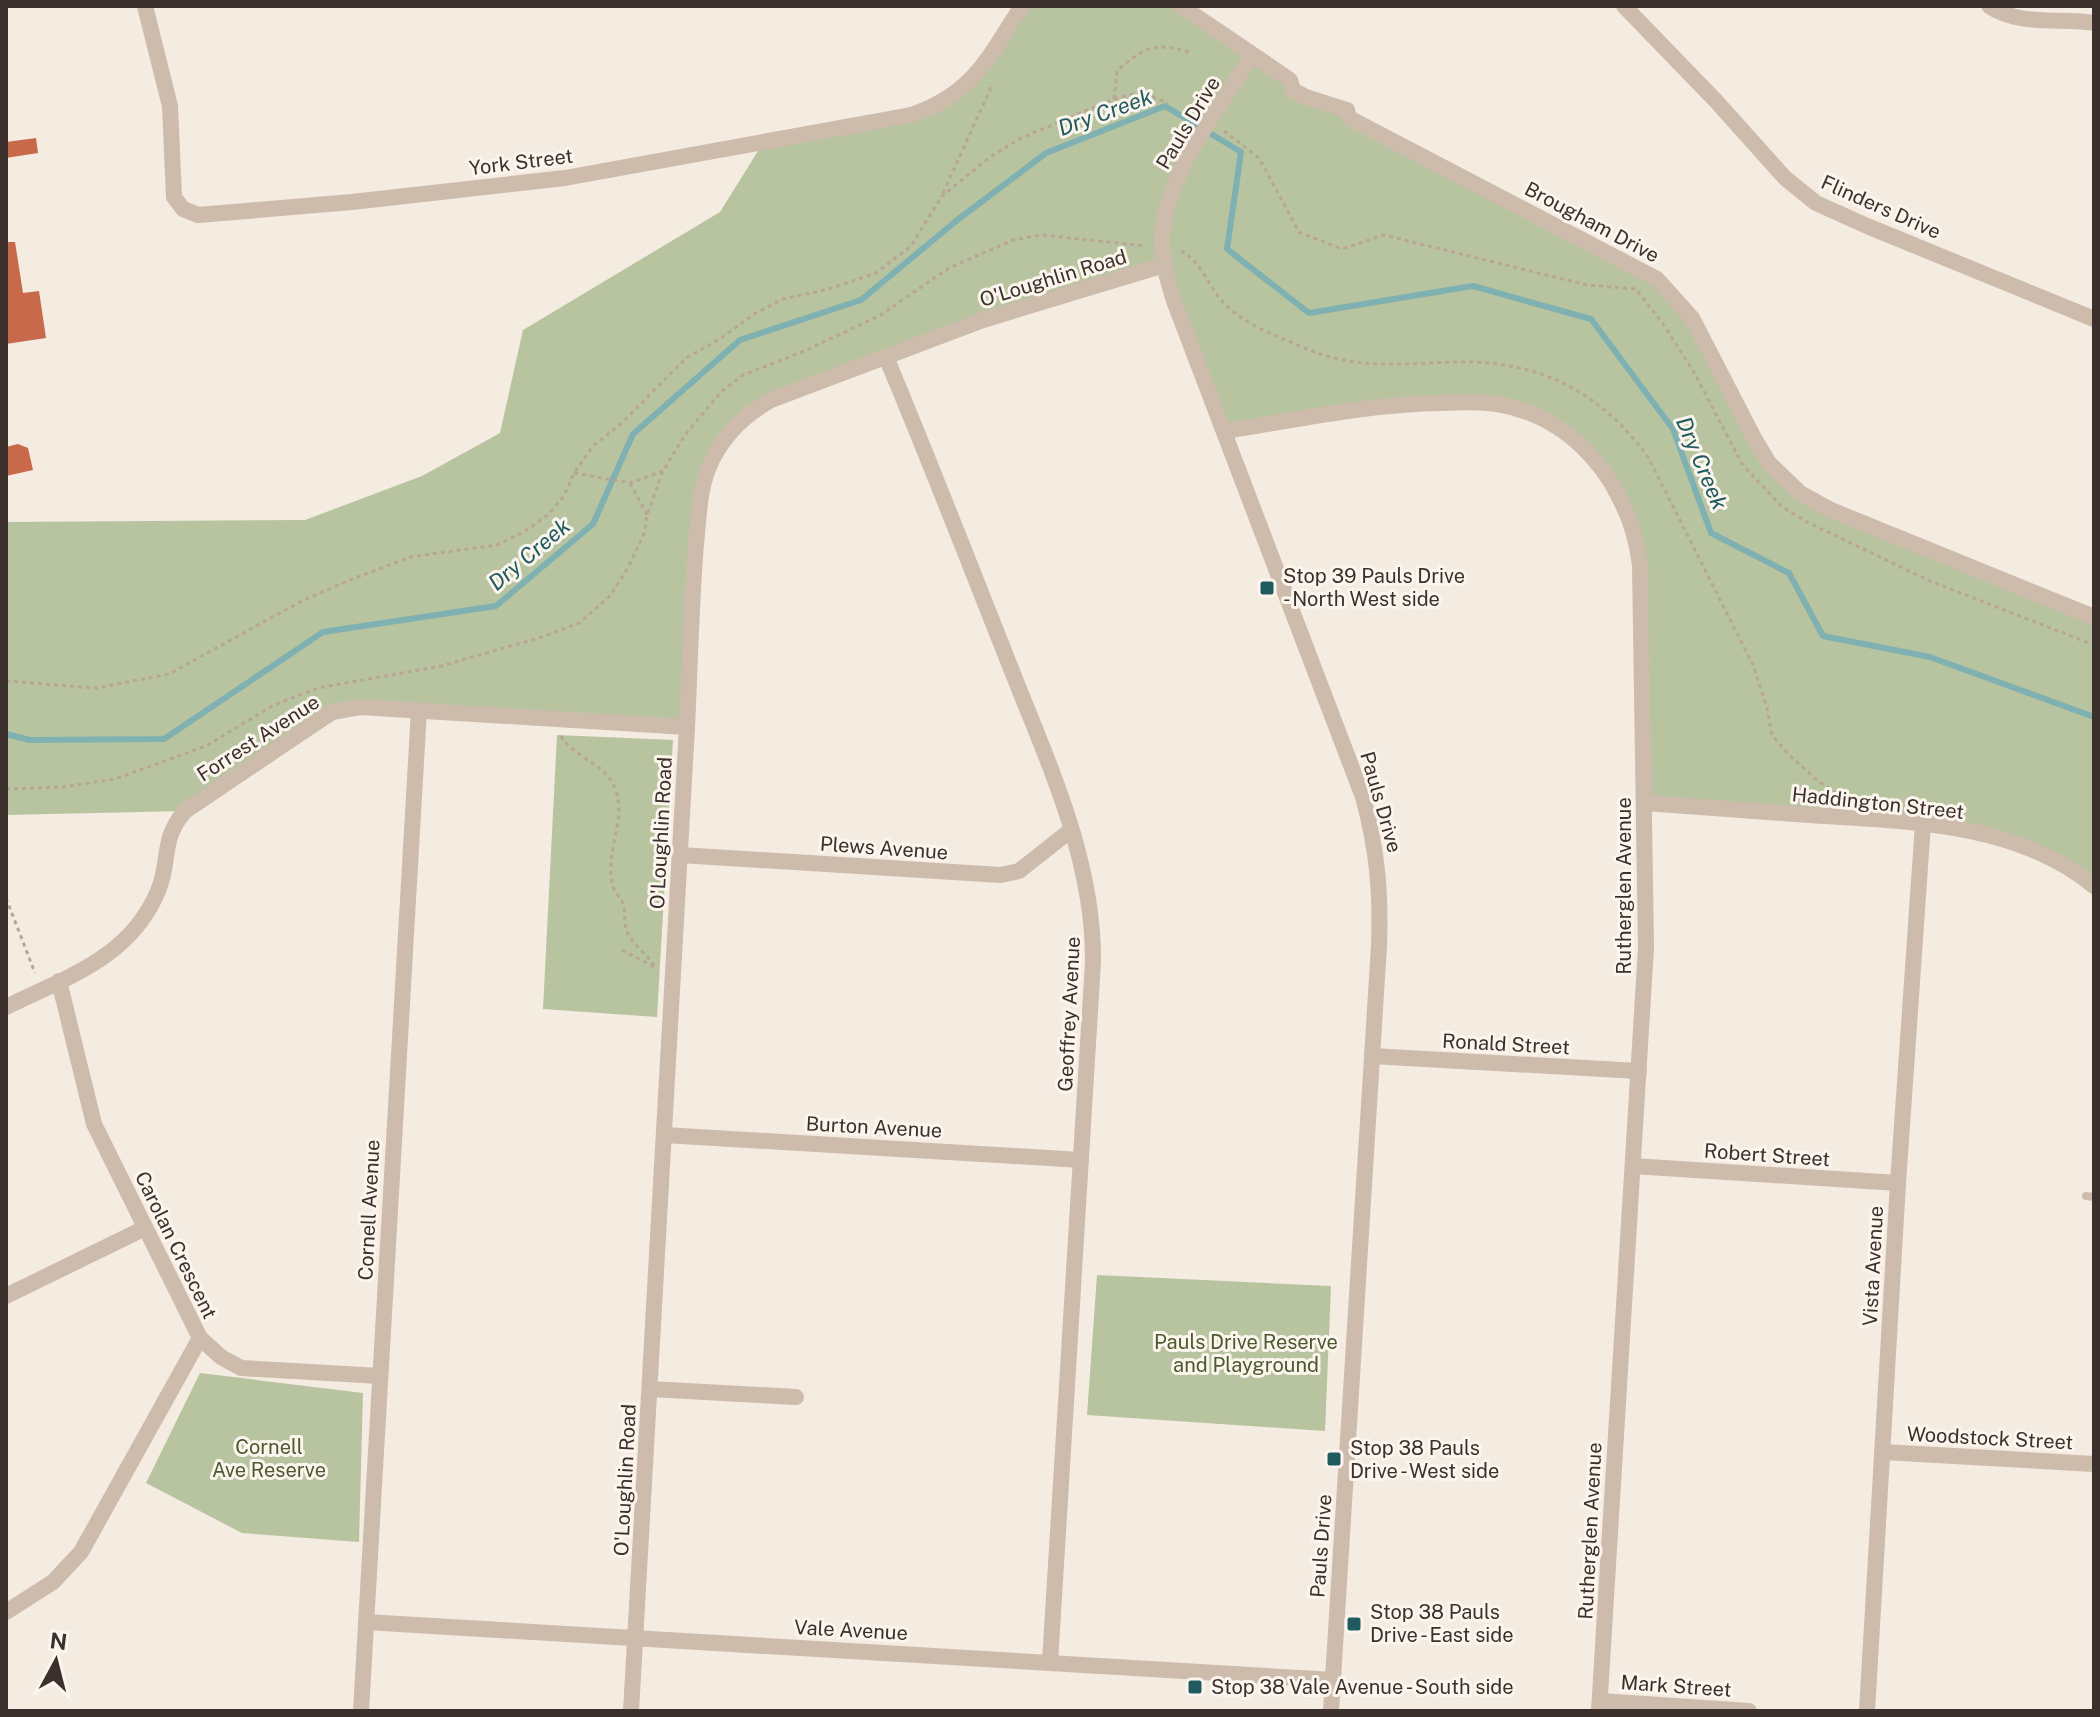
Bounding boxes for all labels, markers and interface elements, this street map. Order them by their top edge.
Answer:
street label: Pauls Drive [1151,72,1225,174]
water label: Dry Creek [1054,83,1156,141]
street label: York Street [468,144,574,180]
street label: Flinders Drive [1818,170,1944,244]
street label: Brougham Drive [1521,176,1663,268]
street label: O'Loughlin Road [977,244,1129,312]
water label: Dry Creek [1671,413,1733,513]
water label: Dry Creek [483,512,575,596]
place label: Stop 39 Pauls Drive - North West side [1283,564,1465,611]
marker: Stop 39 Pauls Drive - North West side [1258,579,1276,597]
street label: Forrest Avenue [192,690,324,786]
street label: Pauls Drive [1355,749,1407,855]
street label: O'Loughlin Road [645,756,677,910]
street label: Haddington Street [1791,782,1965,824]
street label: Rutherglen Avenue [1612,797,1636,975]
street label: Plews Avenue [819,832,949,864]
street label: Geoffrey Avenue [1053,936,1085,1092]
street label: Ronald Street [1442,1029,1570,1059]
street label: Burton Avenue [805,1111,943,1143]
street label: Cornell Avenue [353,1139,385,1281]
street label: Robert Street [1703,1139,1831,1171]
street label: Carolan Crescent [130,1167,222,1323]
street label: Vista Avenue [1858,1205,1888,1327]
park label: Pauls Drive Reserve and Playground [1154,1330,1338,1377]
street label: O'Loughlin Road [609,1403,641,1557]
street label: Woodstock Street [1906,1422,2074,1454]
park label: Cornell Ave Reserve [212,1435,326,1482]
place label: Stop 38 Pauls Drive - West side [1350,1436,1499,1483]
street label: Rutherglen Avenue [1573,1442,1607,1620]
marker: Stop 38 Pauls Drive - West side [1325,1450,1343,1468]
street label: Pauls Drive [1305,1493,1337,1599]
place label: Stop 38 Pauls Drive - East side [1370,1600,1514,1647]
street label: Vale Avenue [793,1615,909,1645]
marker: Stop 38 Pauls Drive - East side [1345,1615,1363,1633]
north arrow [16,1621,96,1701]
text: N [48,1627,69,1655]
street label: Mark Street [1620,1670,1732,1702]
place label: Stop 38 Vale Avenue - South side [1211,1675,1514,1699]
marker: Stop 38 Vale Avenue - South side [1186,1678,1204,1696]

